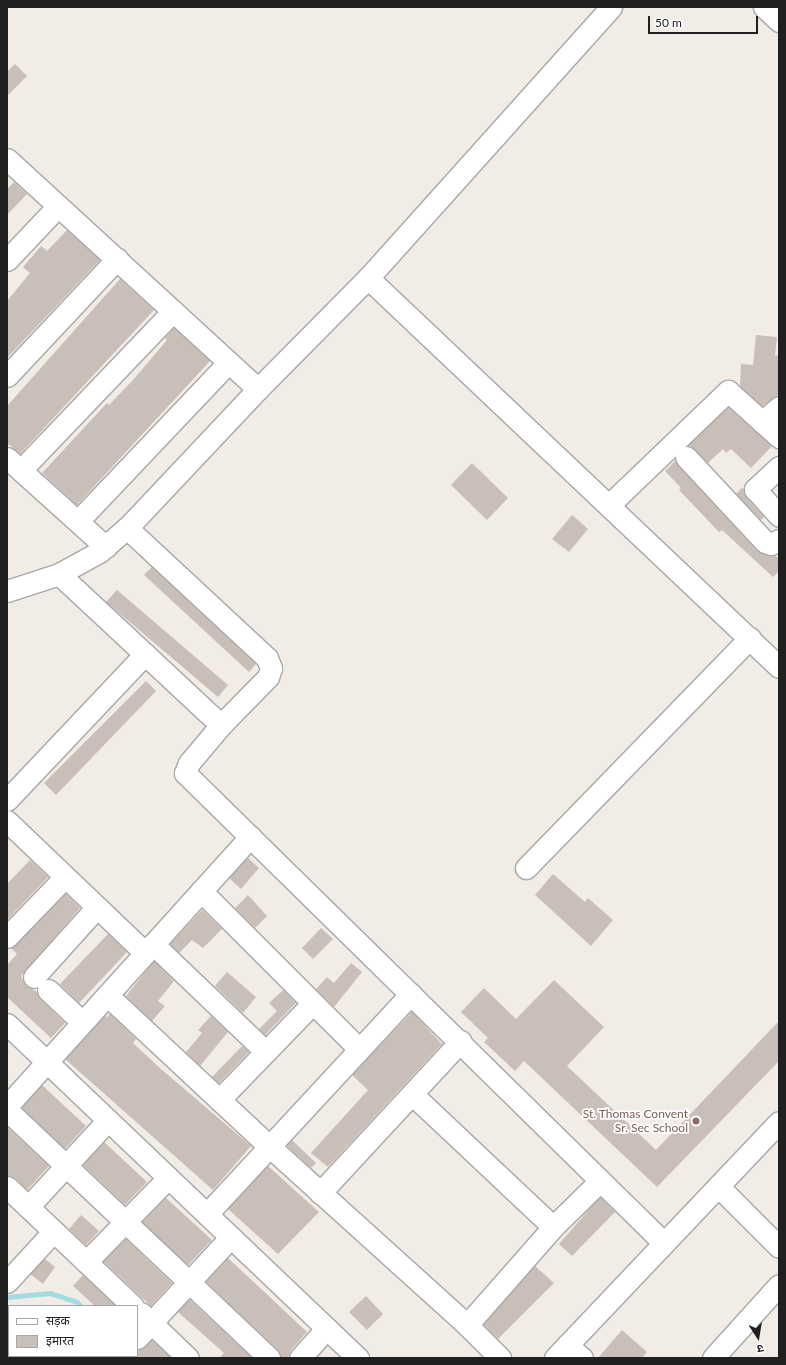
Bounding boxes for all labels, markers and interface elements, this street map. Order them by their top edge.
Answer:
scale bar [650,8,760,34]
text: 50 m [655,15,682,30]
place label: St. Thomas Convent Sr. Sec School [582,1107,688,1135]
marker: St. Thomas Convent Sr. Sec School [691,1116,701,1126]
legend [8,1305,138,1357]
text: सड़क [46,1313,70,1328]
north arrow [738,1317,778,1357]
text: इमारत [46,1333,74,1348]
text: उ [756,1342,765,1356]

